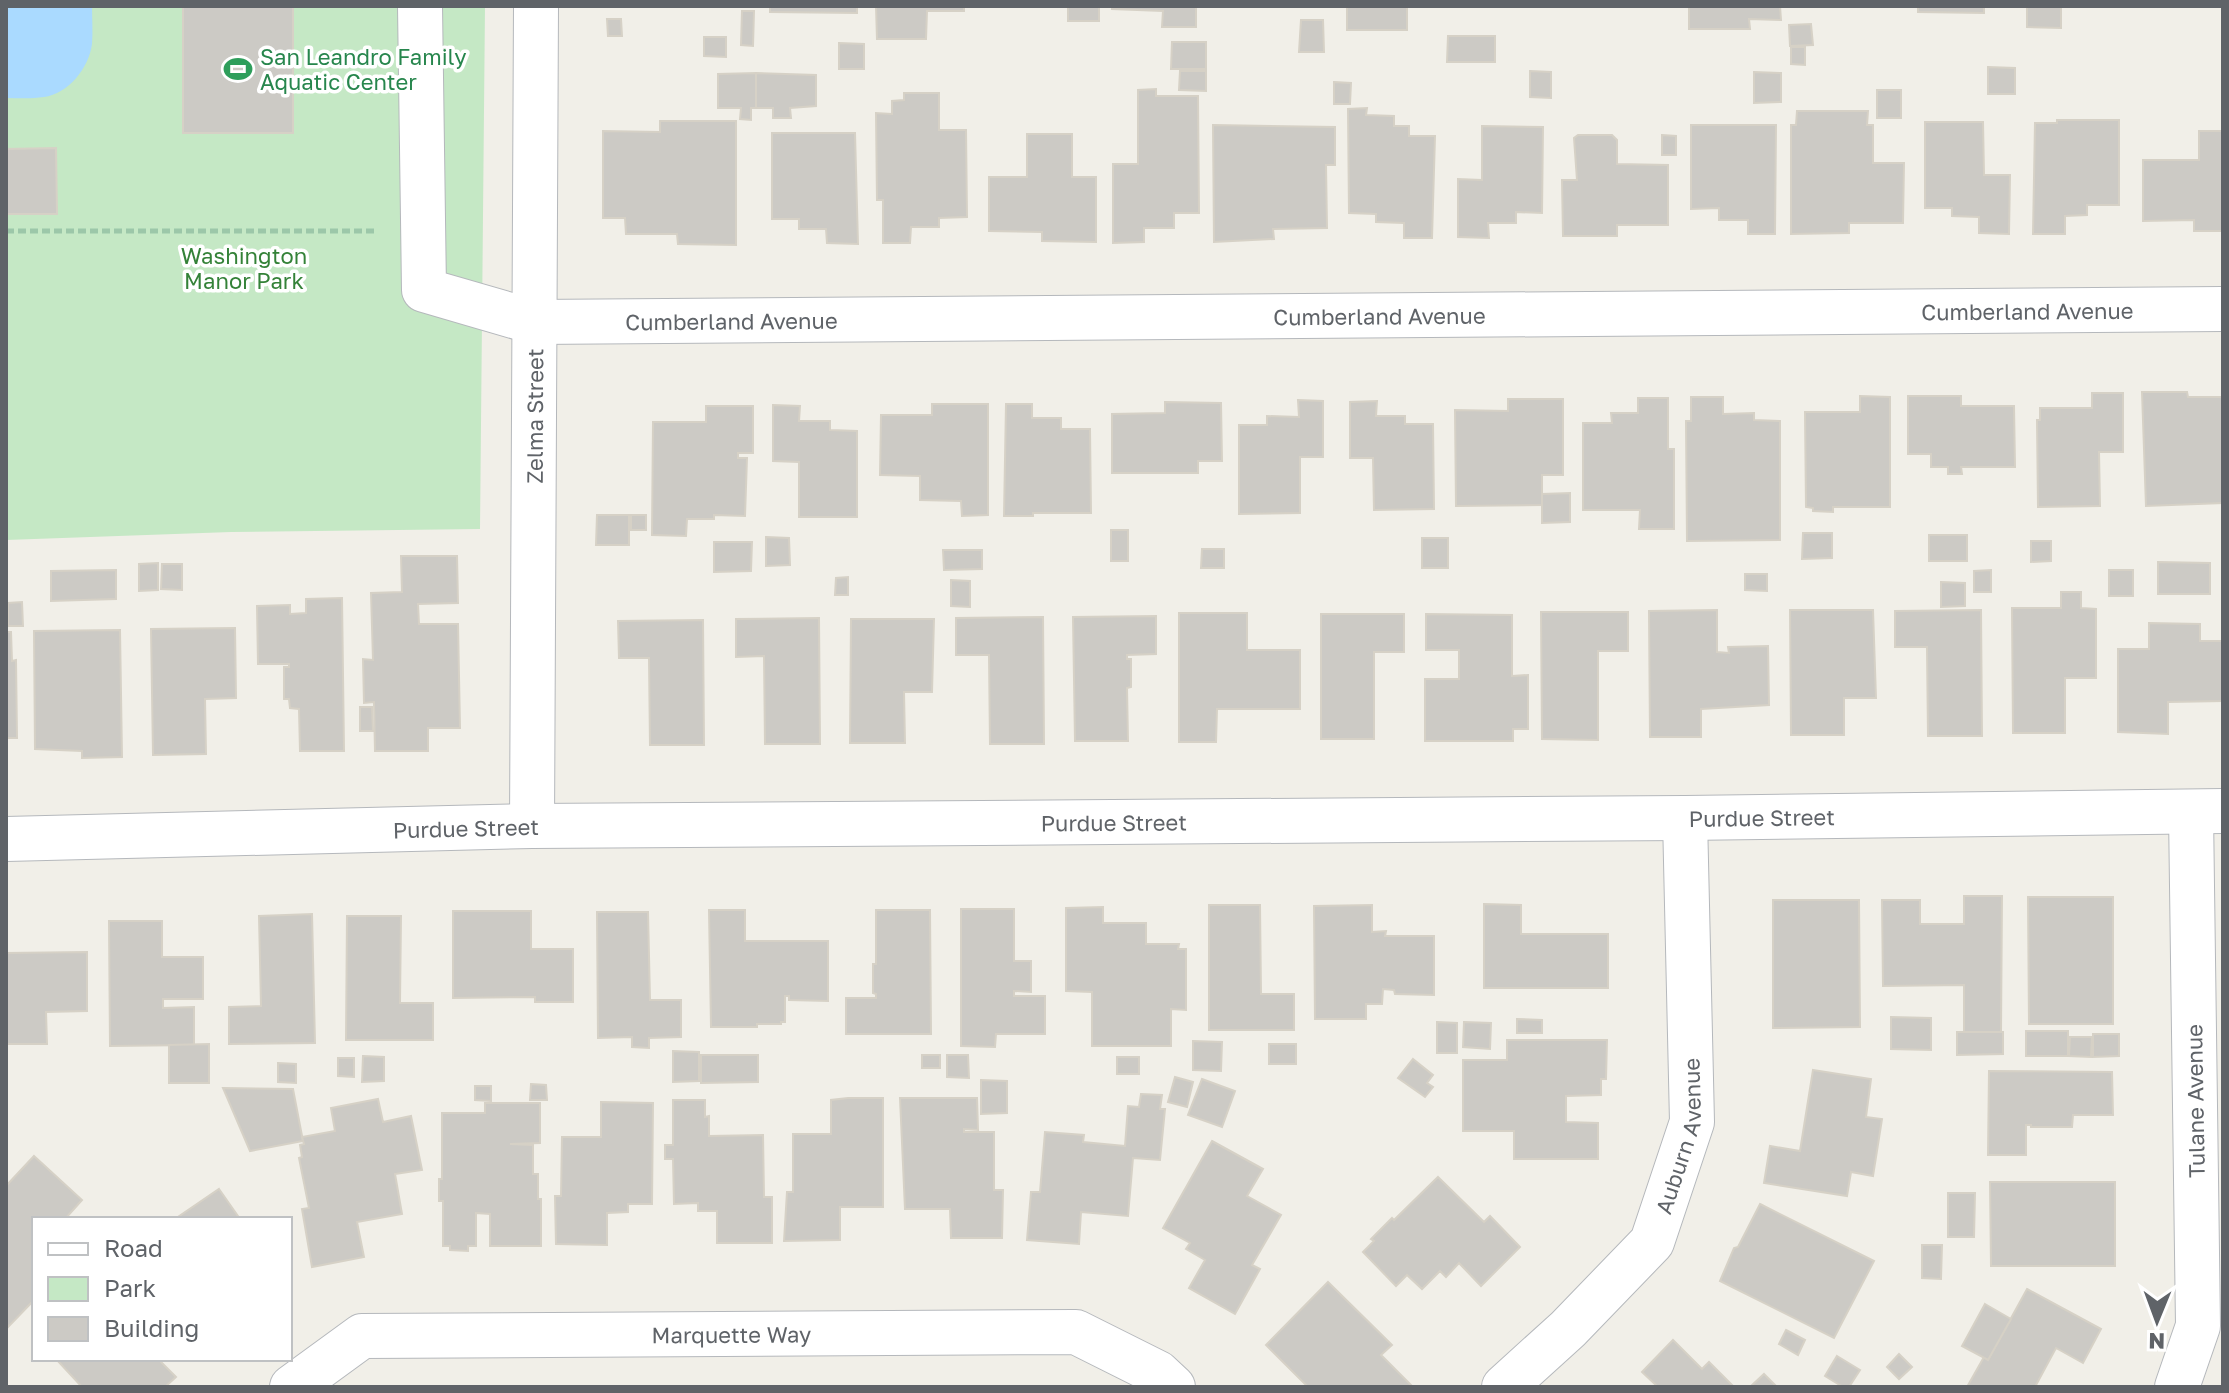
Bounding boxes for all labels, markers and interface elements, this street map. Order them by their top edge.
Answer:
place label: San Leandro Family Aquatic Center [260,43,467,95]
sports icon: San Leandro Family Aquatic Center [223,54,253,84]
park label: Washington Manor Park [181,242,307,294]
street label: Cumberland Avenue [1921,296,2134,325]
street label: Cumberland Avenue [1273,301,1486,330]
street label: Cumberland Avenue [625,306,838,335]
street label: Zelma Street [520,348,548,484]
street label: Purdue Street [1688,803,1835,831]
street label: Purdue Street [1041,808,1187,836]
street label: Purdue Street [392,812,539,843]
street label: Tulane Avenue [2180,1024,2210,1178]
street label: Auburn Avenue [1649,1058,1706,1217]
legend [32,1217,292,1361]
text: Road [104,1233,163,1262]
text: Park [104,1273,156,1302]
north arrow [2117,1281,2197,1361]
text: Building [104,1313,199,1342]
street label: Marquette Way [652,1320,811,1348]
text: N [2148,1328,2165,1355]

